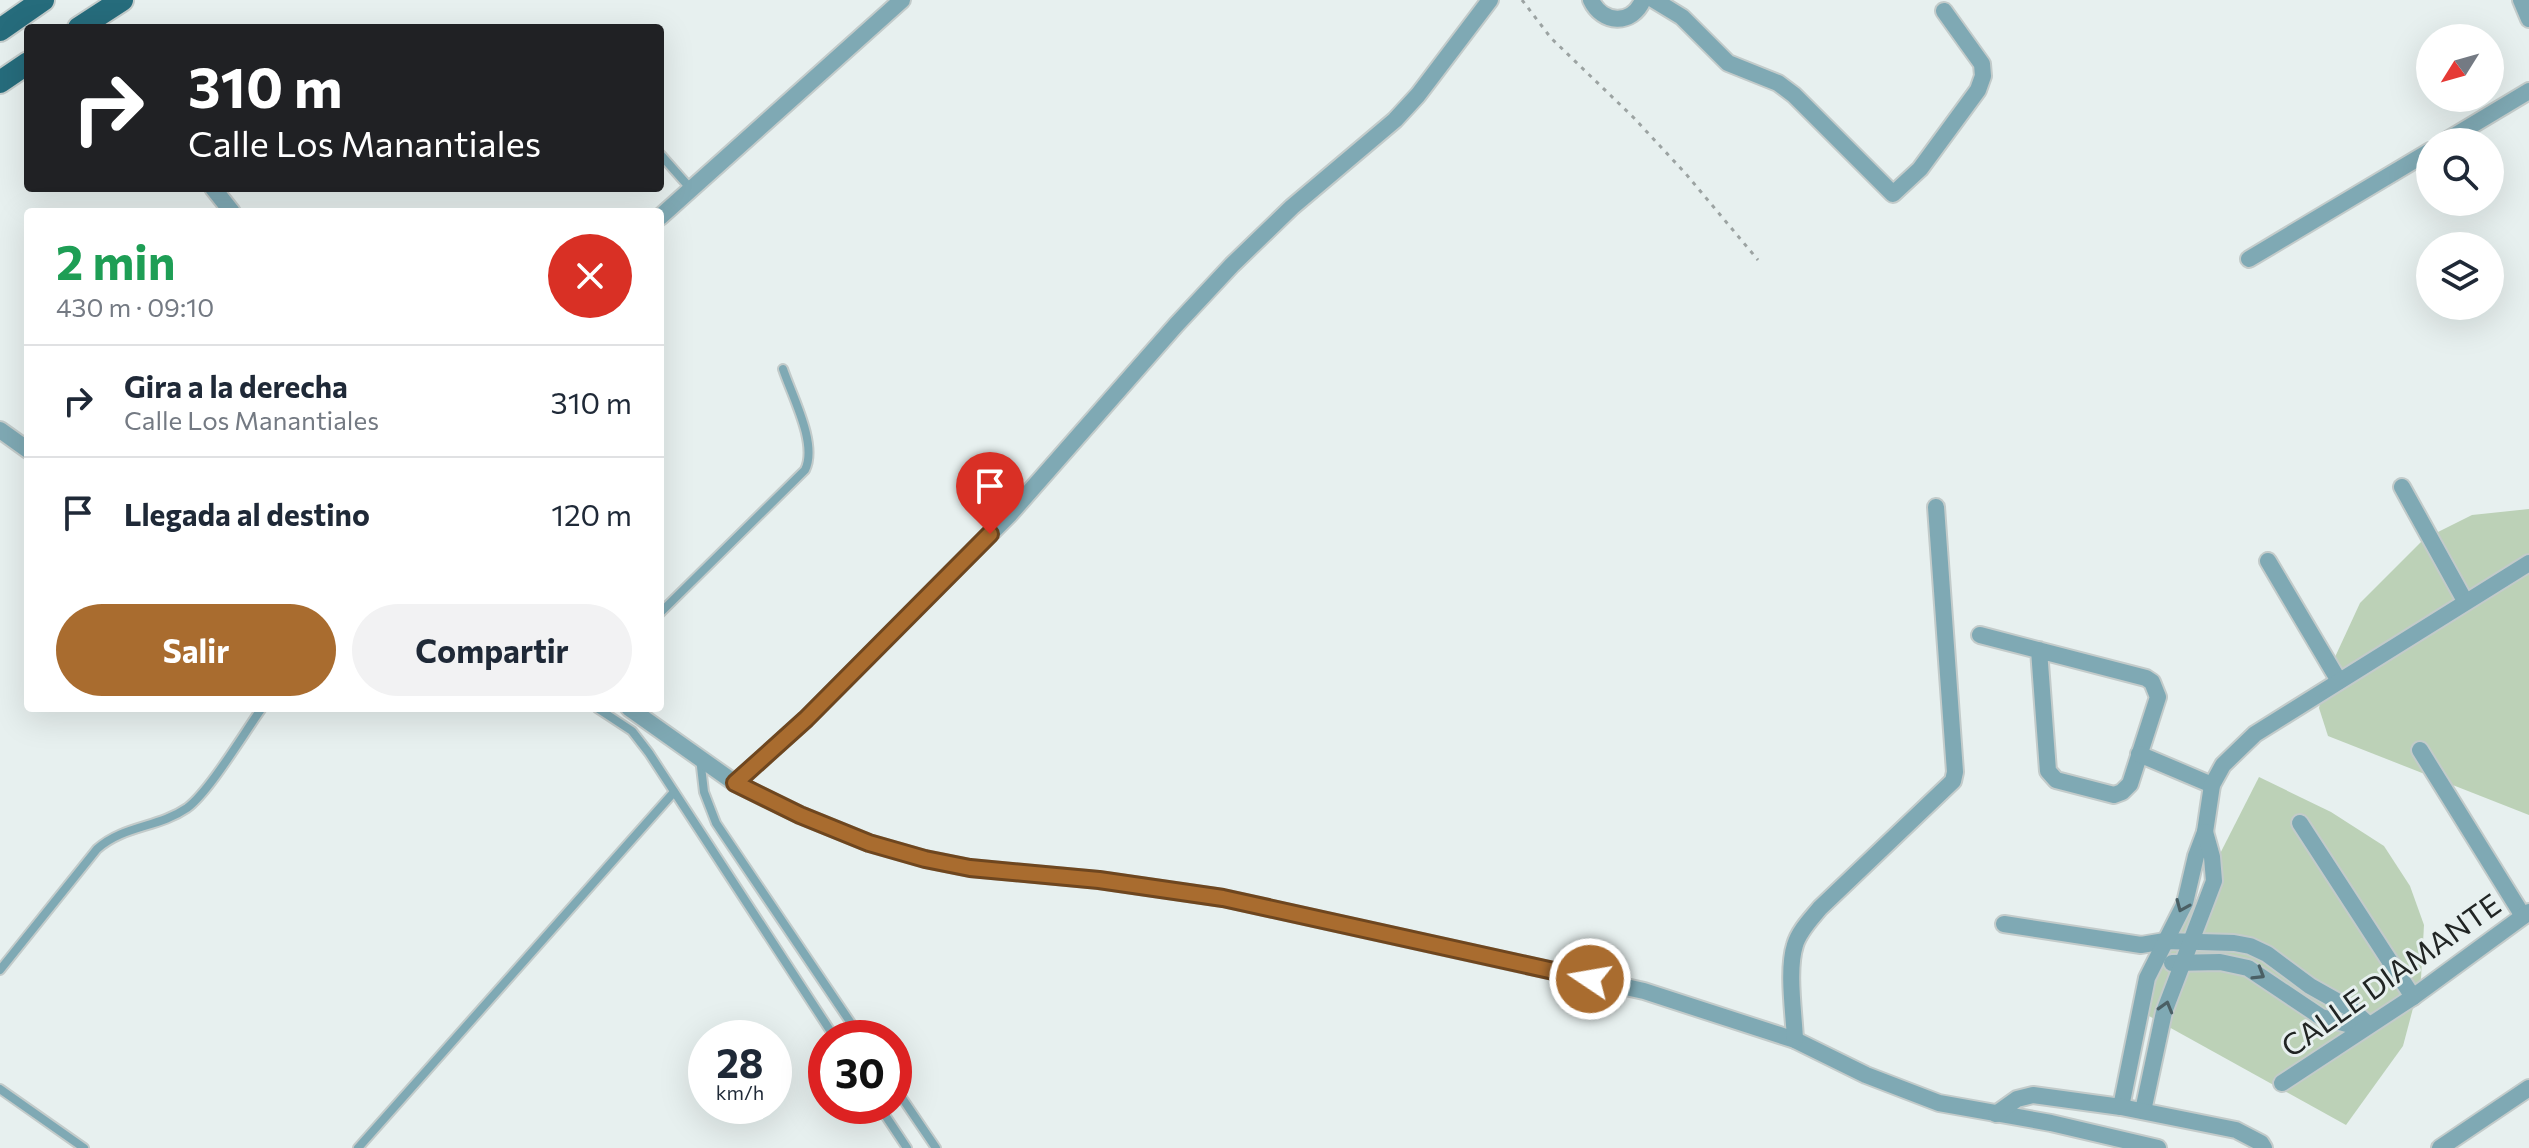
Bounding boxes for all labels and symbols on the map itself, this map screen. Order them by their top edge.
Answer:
north arrow [2416,24,2504,112]
pin [956,452,1024,534]
street label: CALLE DIAMANTE [2273,884,2507,1064]
one-way arrow [2176,898,2192,913]
position arrow [1548,937,1632,1021]
one-way arrow [2250,965,2265,980]
one-way arrow [2157,1001,2173,1015]
speed limit sign: 30 [808,1020,912,1124]

